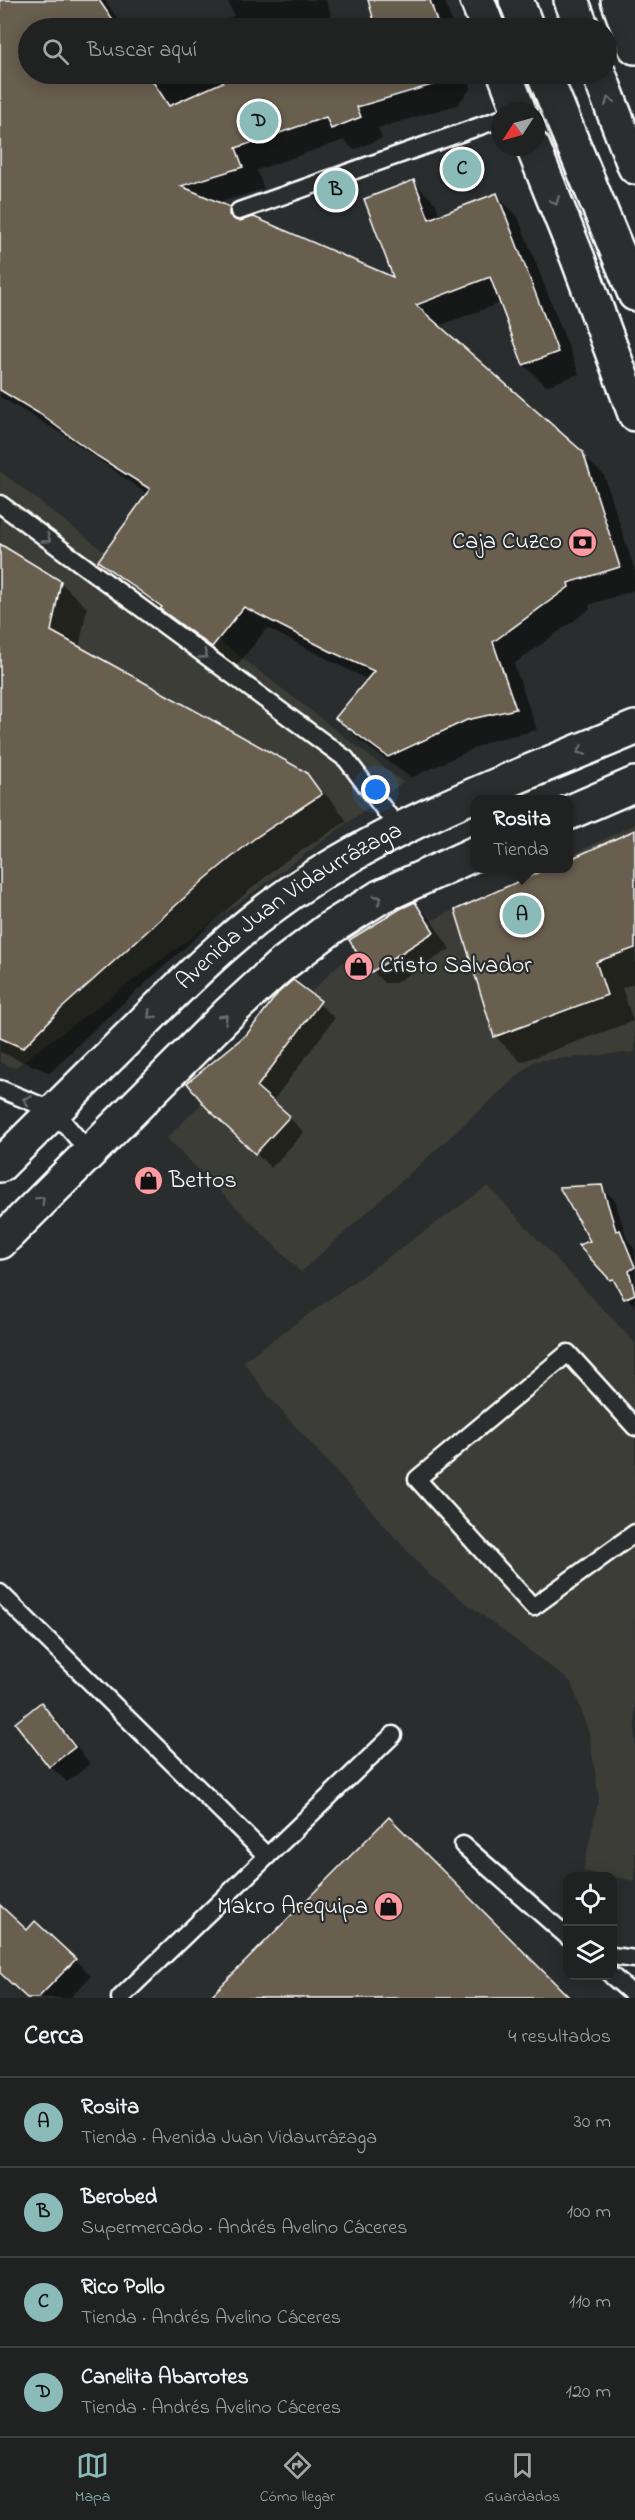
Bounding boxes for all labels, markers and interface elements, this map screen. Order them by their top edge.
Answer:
search box [18,18,617,84]
icon: search [39,35,72,68]
text: Buscar aquí [87,35,197,67]
one-way arrow [604,96,617,107]
pin: D [240,98,278,144]
north arrow [491,102,545,156]
pin: C [442,146,482,192]
pin: B [316,168,356,213]
one-way arrow [548,195,560,206]
place label: Caja Cuzco [452,525,562,560]
bank icon: Caja Cuzco [567,526,599,558]
one-way arrow [41,532,52,543]
one-way arrow [198,647,209,658]
one-way arrow [577,743,588,755]
your location [361,775,390,804]
popup [471,795,573,873]
text: Rosita [493,804,551,836]
street label: Avenida Juan Vidaurrázaga [169,813,408,998]
text: Tienda [493,836,549,865]
pin: A [502,892,542,938]
one-way arrow [371,895,382,906]
place label: Cristo Salvador [380,949,532,984]
shop icon: Cristo Salvador [343,950,375,982]
one-way arrow [147,1008,158,1018]
one-way arrow [216,1014,227,1025]
one-way arrow [22,1095,33,1107]
place label: Bettos [168,1164,237,1199]
shop icon: Bettos [132,1165,164,1197]
one-way arrow [34,1197,45,1208]
map controls [563,1872,617,1980]
button: locate [563,1872,617,1926]
place label: Makro Arequipa [217,1890,368,1925]
shop icon: Makro Arequipa [373,1891,405,1923]
button: layers [563,1926,617,1980]
text: Cerca [24,2018,84,2056]
text: 4 resultados [508,2023,611,2052]
text: Rosita [81,2092,139,2124]
text: A [37,2108,50,2137]
text: 30 m [574,2108,611,2137]
text: Tienda · Avenida Juan Vidaurrázaga [81,2124,377,2153]
text: Berobed [81,2182,157,2214]
text: B [37,2198,50,2227]
text: 100 m [567,2198,611,2227]
text: Supermercado · Andrés Avelino Cáceres [81,2214,407,2243]
text: Rico Pollo [81,2272,165,2304]
text: C [38,2288,49,2317]
text: 110 m [569,2288,611,2317]
text: Tienda · Andrés Avelino Cáceres [81,2304,341,2333]
text: Canelita Abarrotes [81,2362,249,2394]
text: D [36,2378,51,2407]
text: 120 m [566,2378,611,2407]
text: Tienda · Andrés Avelino Cáceres [81,2394,341,2423]
tab: Mapa [75,2449,110,2509]
tab: Cómo llegar [260,2449,335,2509]
tab: Guardados [484,2449,560,2509]

